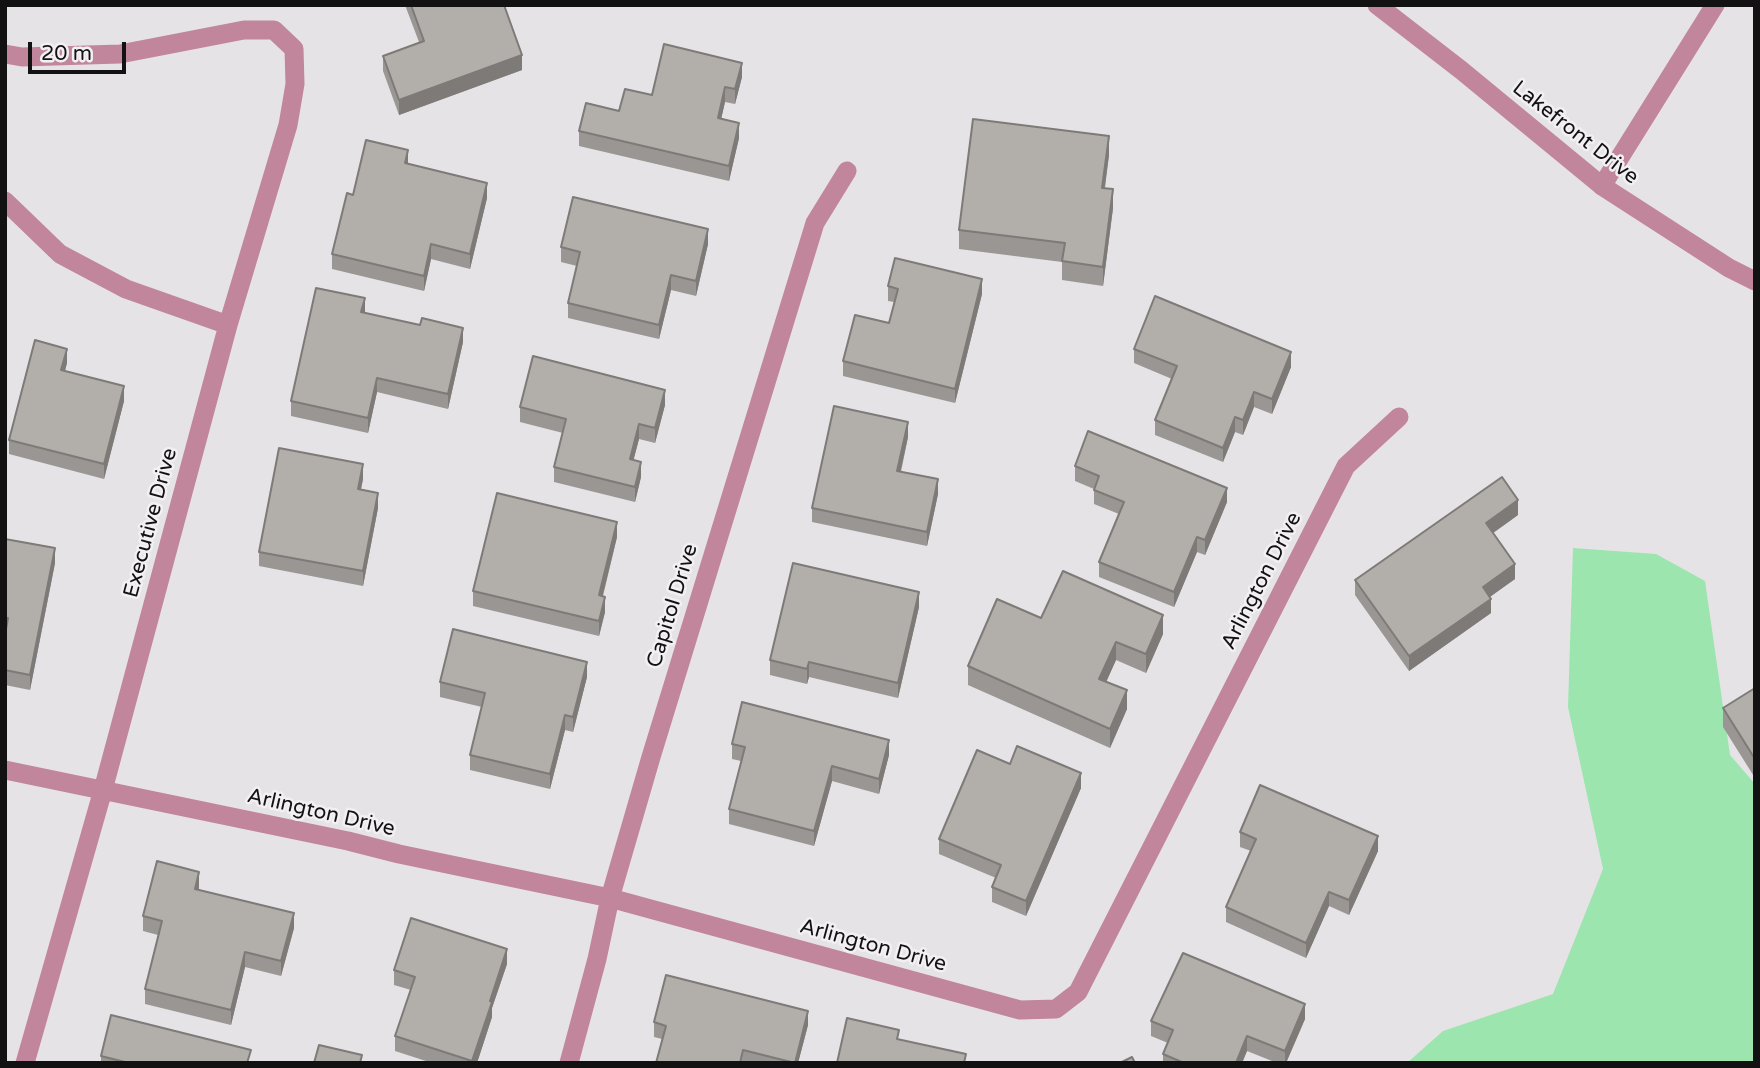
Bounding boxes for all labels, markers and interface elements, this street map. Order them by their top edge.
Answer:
scale bar [32,28,130,72]
text: 20 m [41,41,92,66]
street label: Lakefront Drive [1507,76,1643,190]
street label: Executive Drive [119,446,183,600]
street label: Arlington Drive [1217,508,1307,654]
street label: Capitol Drive [642,541,704,671]
street label: Arlington Drive [245,784,397,842]
street label: Arlington Drive [797,914,949,978]

